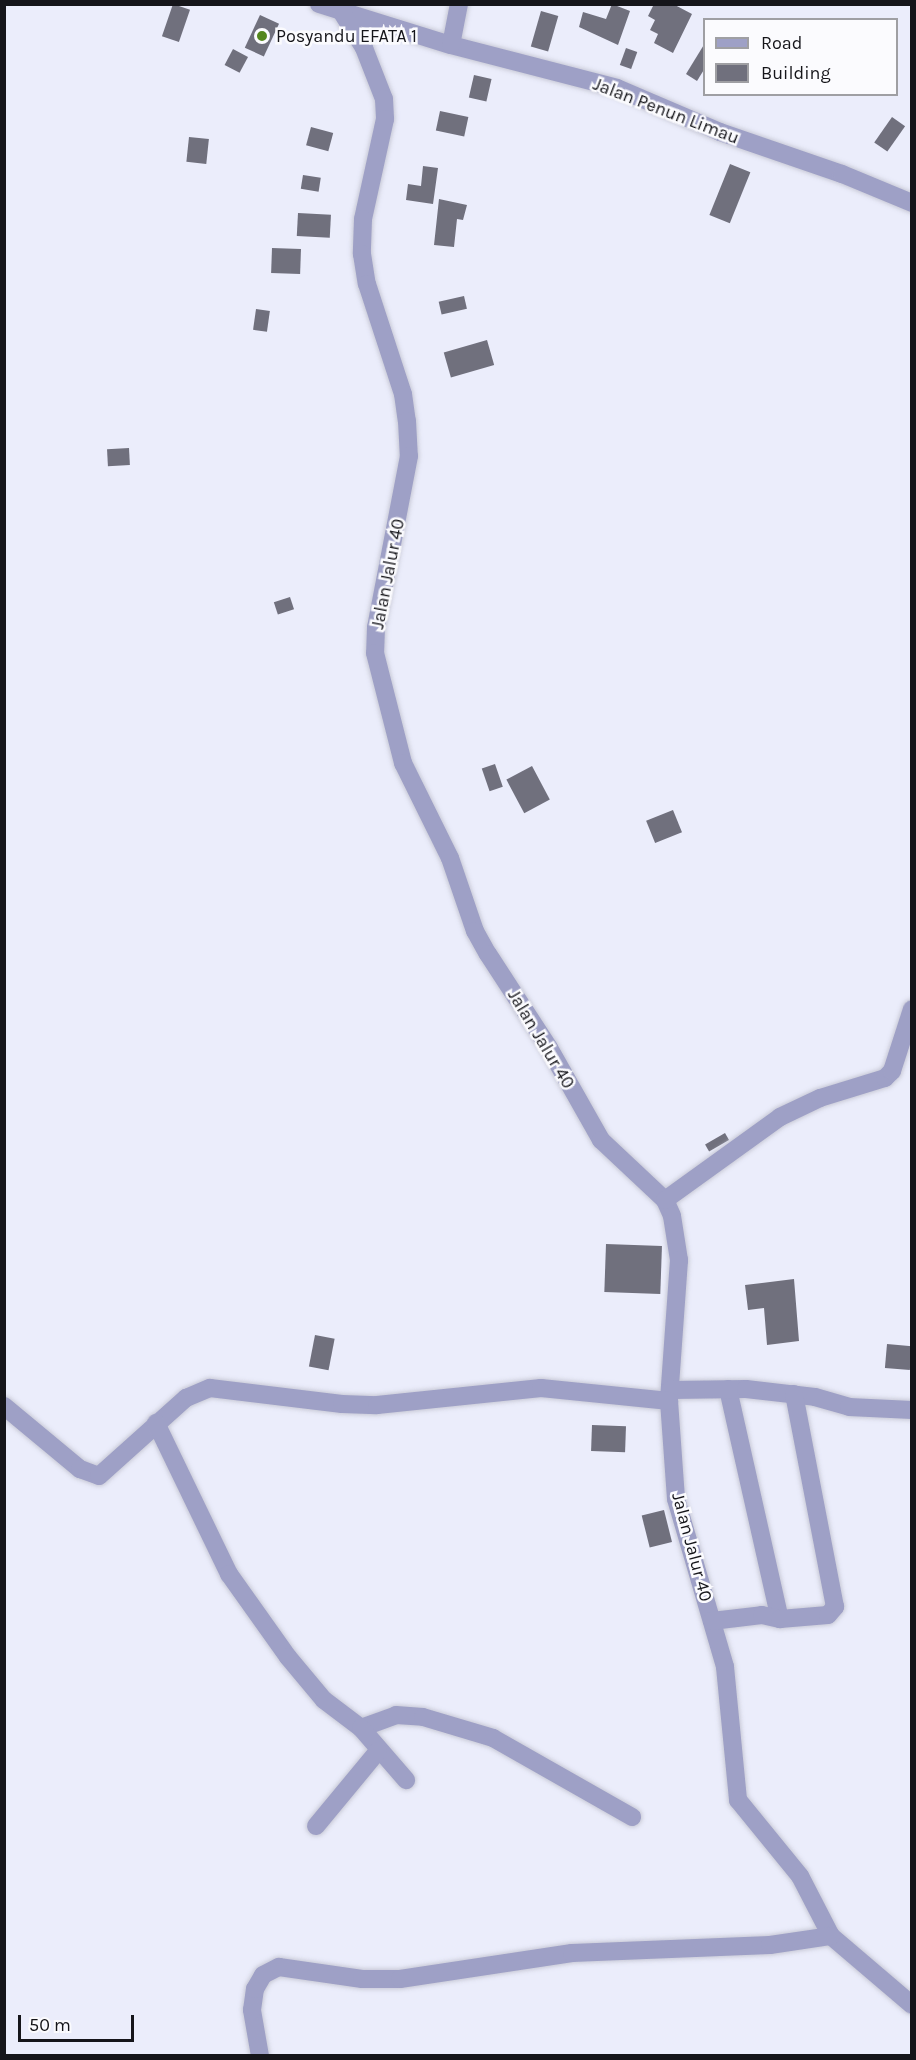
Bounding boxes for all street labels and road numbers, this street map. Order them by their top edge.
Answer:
street label: Jalan Penun Limau [590,73,742,149]
street label: Jalan Jalur 40 [367,517,409,631]
street label: Jalan Jalur 40 [503,985,579,1093]
street label: Jalan Jalur 40 [667,1490,717,1604]

